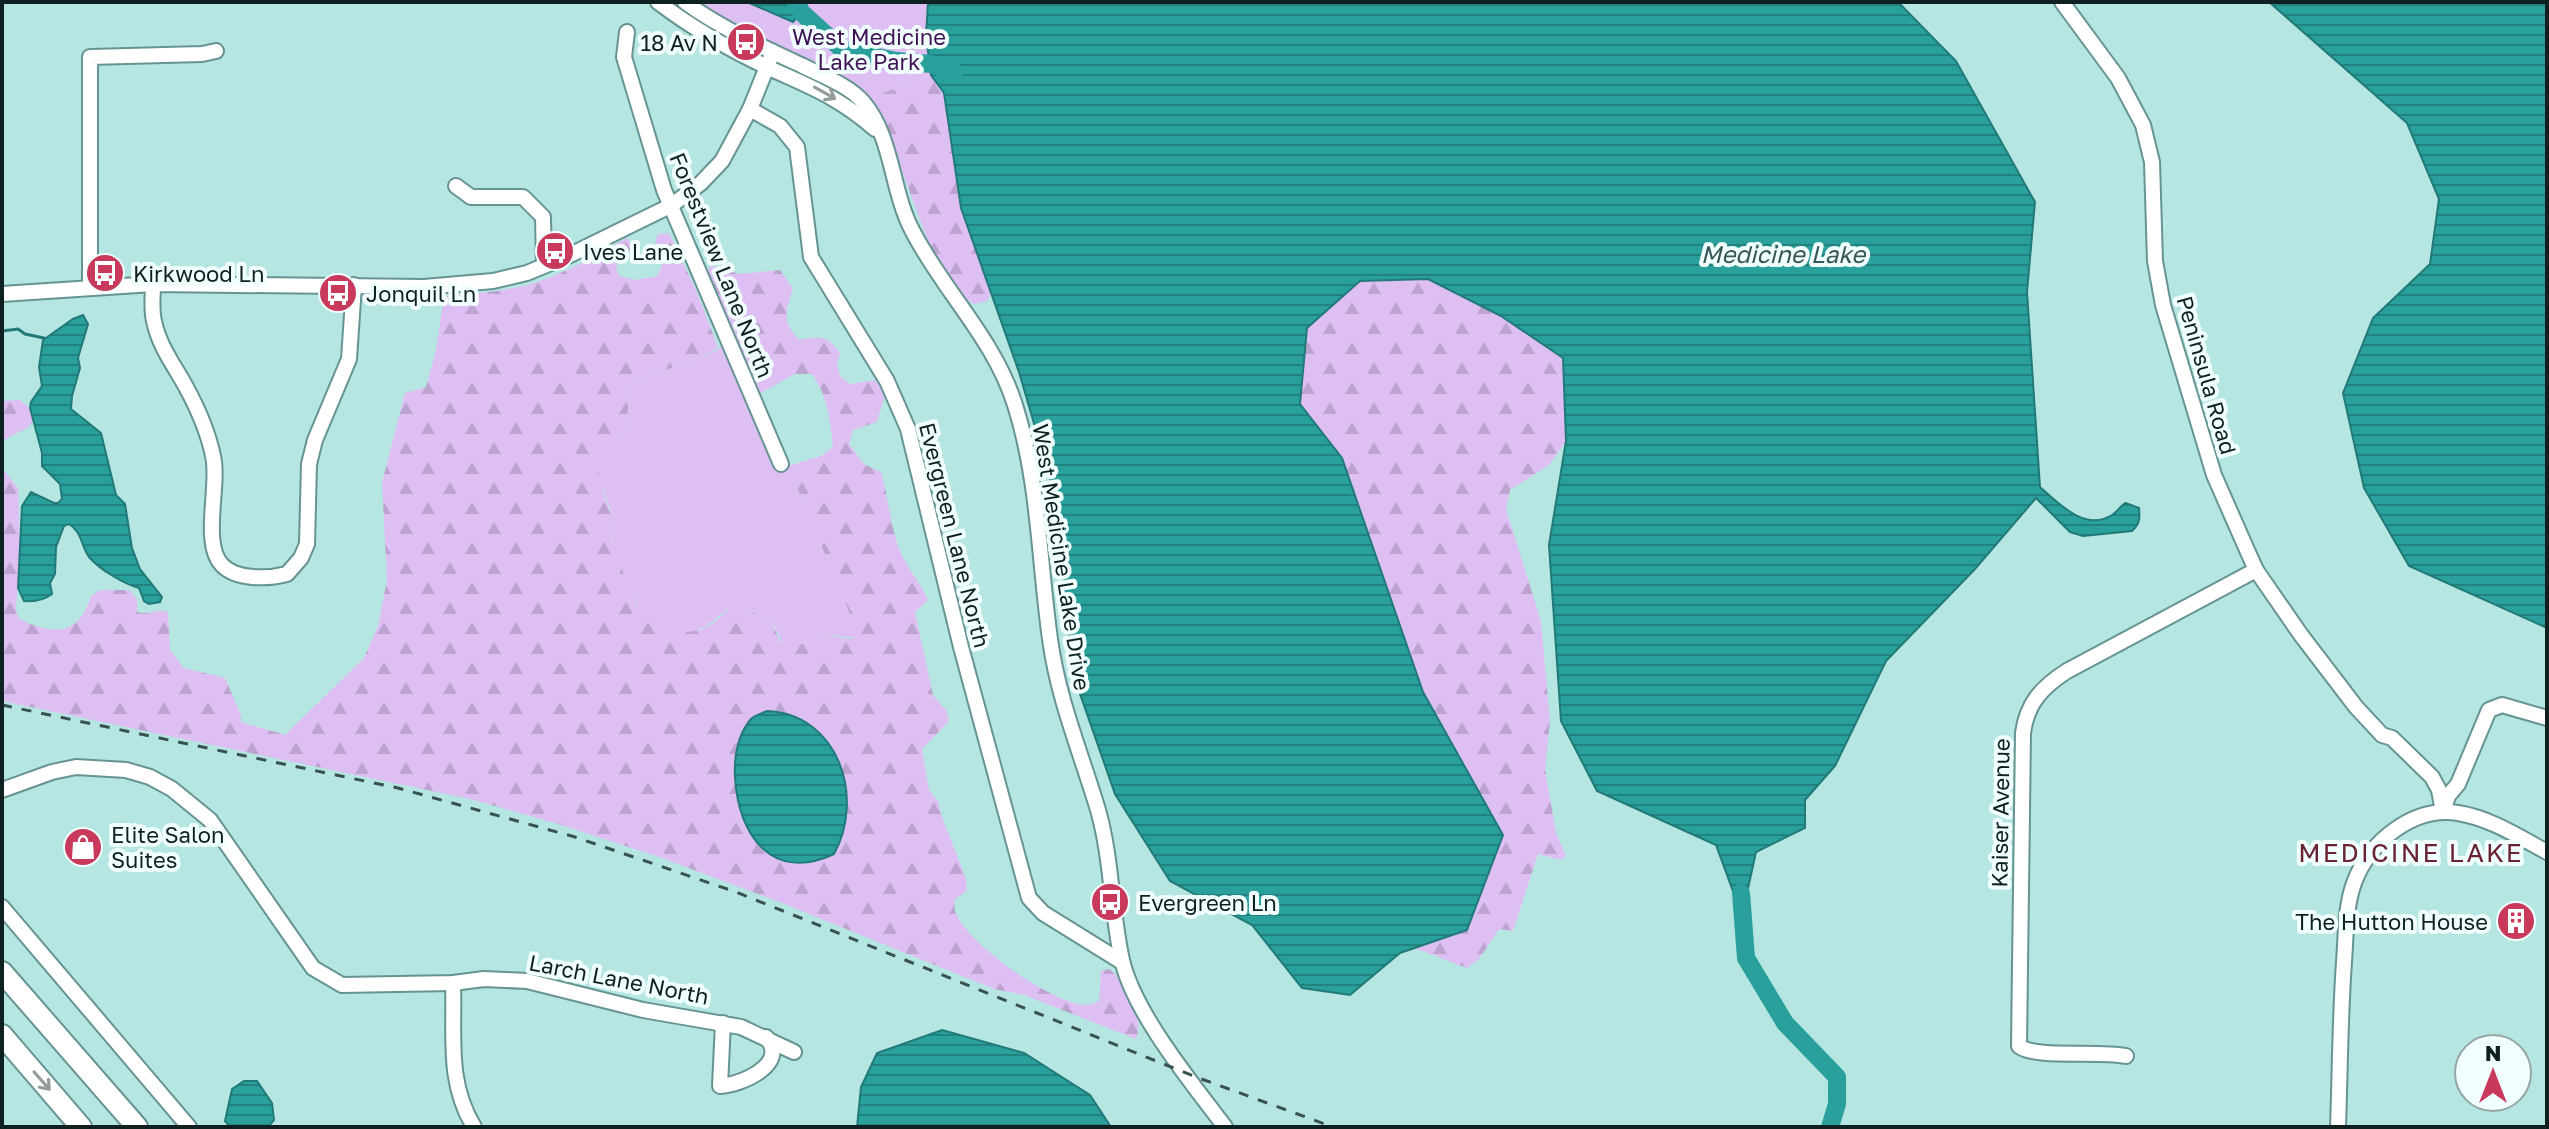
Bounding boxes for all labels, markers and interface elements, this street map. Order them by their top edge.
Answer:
bus stop icon: 18 Av N [725,21,767,63]
park label: West Medicine Lake Park [792,23,946,75]
place label: 18 Av N [640,29,718,56]
one-way arrow [812,86,836,101]
street label: Forestview Lane North [664,148,780,382]
bus stop icon: Ives Lane [534,230,576,272]
place label: Ives Lane [583,238,683,265]
water label: Medicine Lake [1701,239,1867,268]
bus stop icon: Kirkwood Ln [84,252,126,294]
place label: Kirkwood Ln [133,260,264,287]
bus stop icon: Jonquil Ln [317,272,359,314]
place label: Jonquil Ln [366,280,476,307]
street label: Peninsula Road [2171,293,2243,457]
street label: Evergreen Lane North [914,420,996,650]
street label: West Medicine Lake Drive [1028,422,1096,692]
street label: Kaiser Avenue [1985,738,2015,888]
place label: Elite Salon Suites [111,821,224,873]
shop icon: Elite Salon Suites [62,826,104,868]
district label: MEDICINE LAKE [2298,837,2524,868]
bus stop icon: Evergreen Ln [1089,881,1131,923]
place label: Evergreen Ln [1138,889,1277,916]
building icon: The Hutton House [2495,900,2537,942]
place label: The Hutton House [2295,908,2488,935]
street label: Larch Lane North [527,948,711,1010]
north arrow [2453,1033,2533,1113]
text: N [2485,1039,2501,1066]
one-way arrow [32,1070,50,1090]

